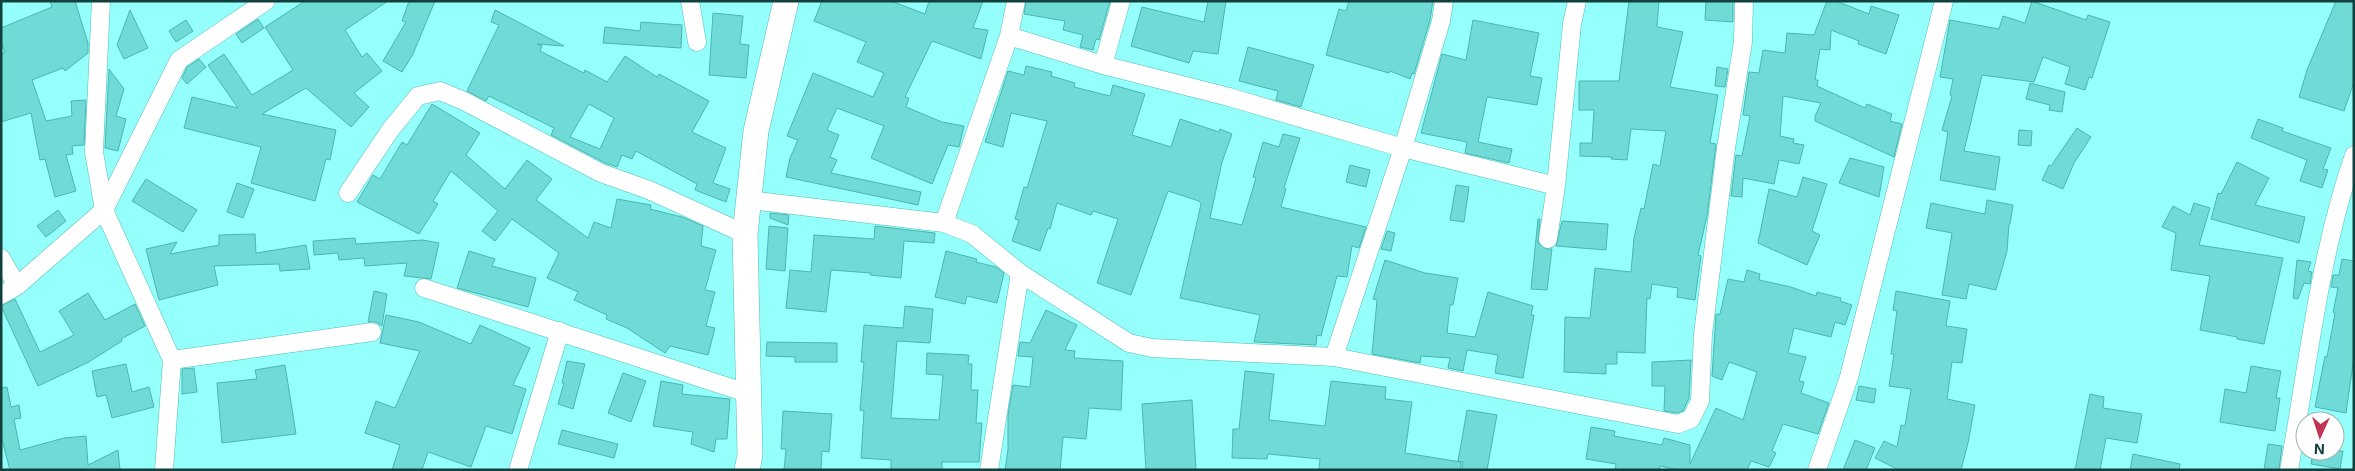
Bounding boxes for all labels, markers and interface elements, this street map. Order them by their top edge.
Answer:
north arrow [2295,411,2345,461]
text: N [2314,441,2325,458]

